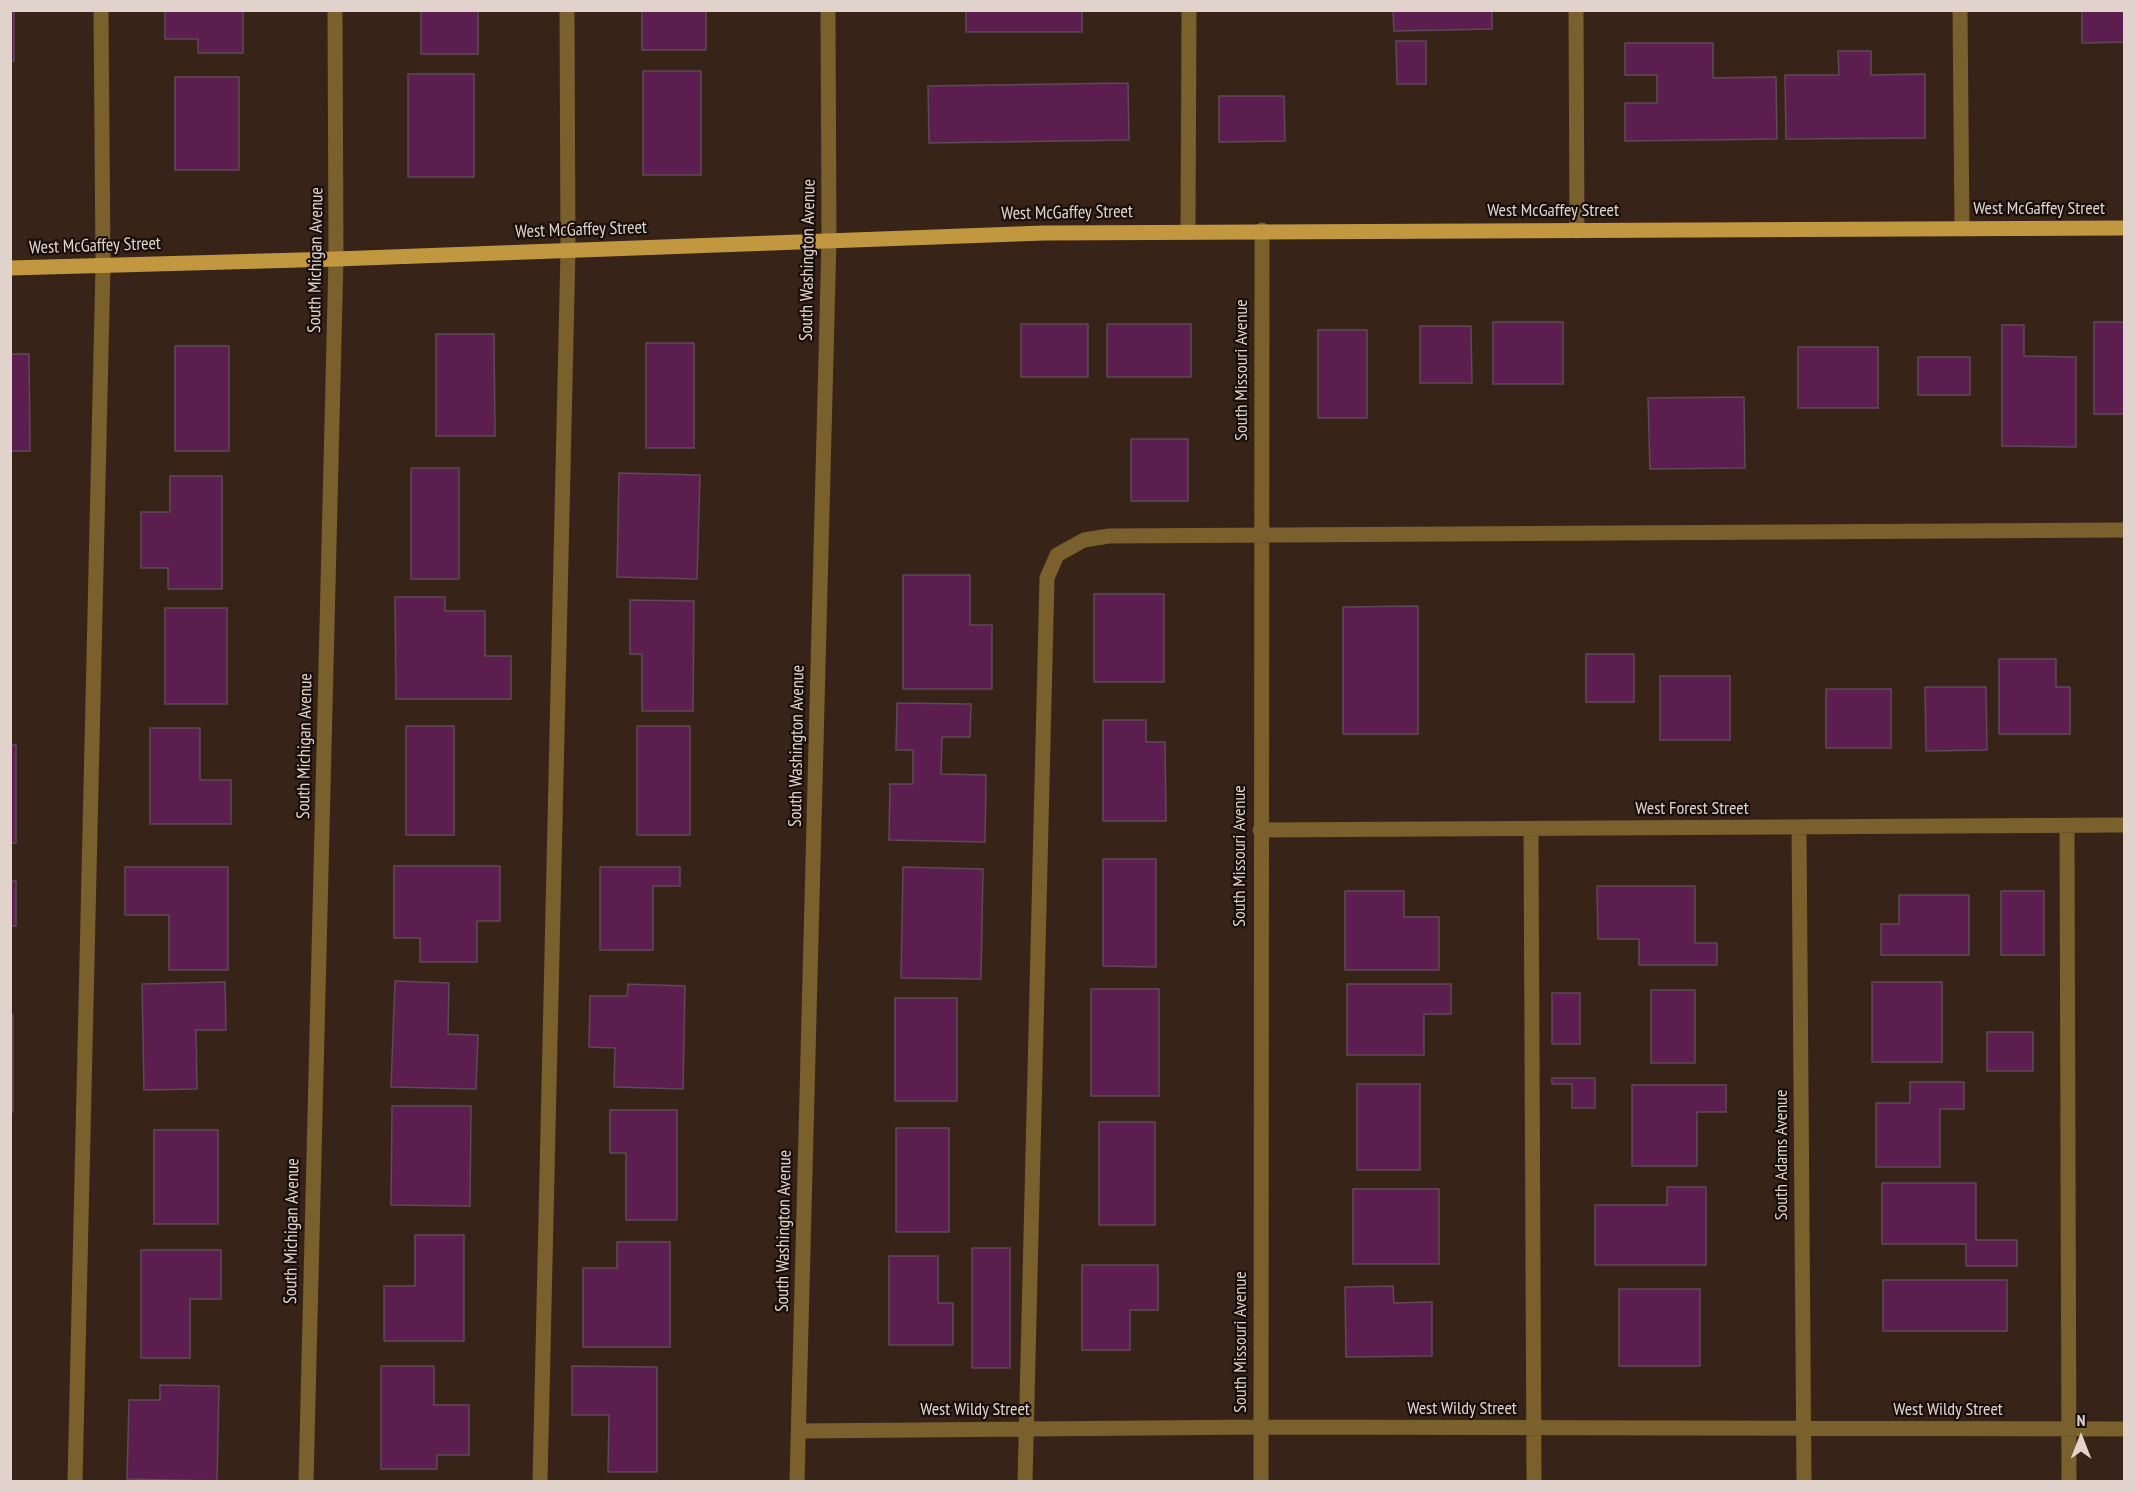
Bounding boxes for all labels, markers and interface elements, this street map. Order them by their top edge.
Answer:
street label: South Washington Avenue [796,179,820,341]
street label: South Michigan Avenue [304,187,328,333]
street label: West McGaffey Street [1973,198,2105,220]
street label: West McGaffey Street [1487,200,1619,222]
street label: West McGaffey Street [1001,201,1133,225]
street label: West McGaffey Street [515,217,647,243]
street label: West McGaffey Street [29,233,161,259]
street label: South Missouri Avenue [1231,299,1253,441]
street label: South Washington Avenue [785,665,809,827]
street label: South Michigan Avenue [293,673,317,819]
street label: South Missouri Avenue [1229,785,1251,927]
street label: West Forest Street [1635,798,1749,820]
street label: South Adams Avenue [1771,1090,1793,1220]
street label: South Washington Avenue [772,1150,796,1312]
street label: South Michigan Avenue [280,1158,304,1304]
street label: South Missouri Avenue [1230,1271,1252,1413]
street label: West Wildy Street [1407,1398,1517,1420]
street label: West Wildy Street [920,1399,1030,1421]
street label: West Wildy Street [1893,1399,2003,1421]
north arrow [2051,1408,2111,1468]
text: N [2077,1410,2085,1430]

